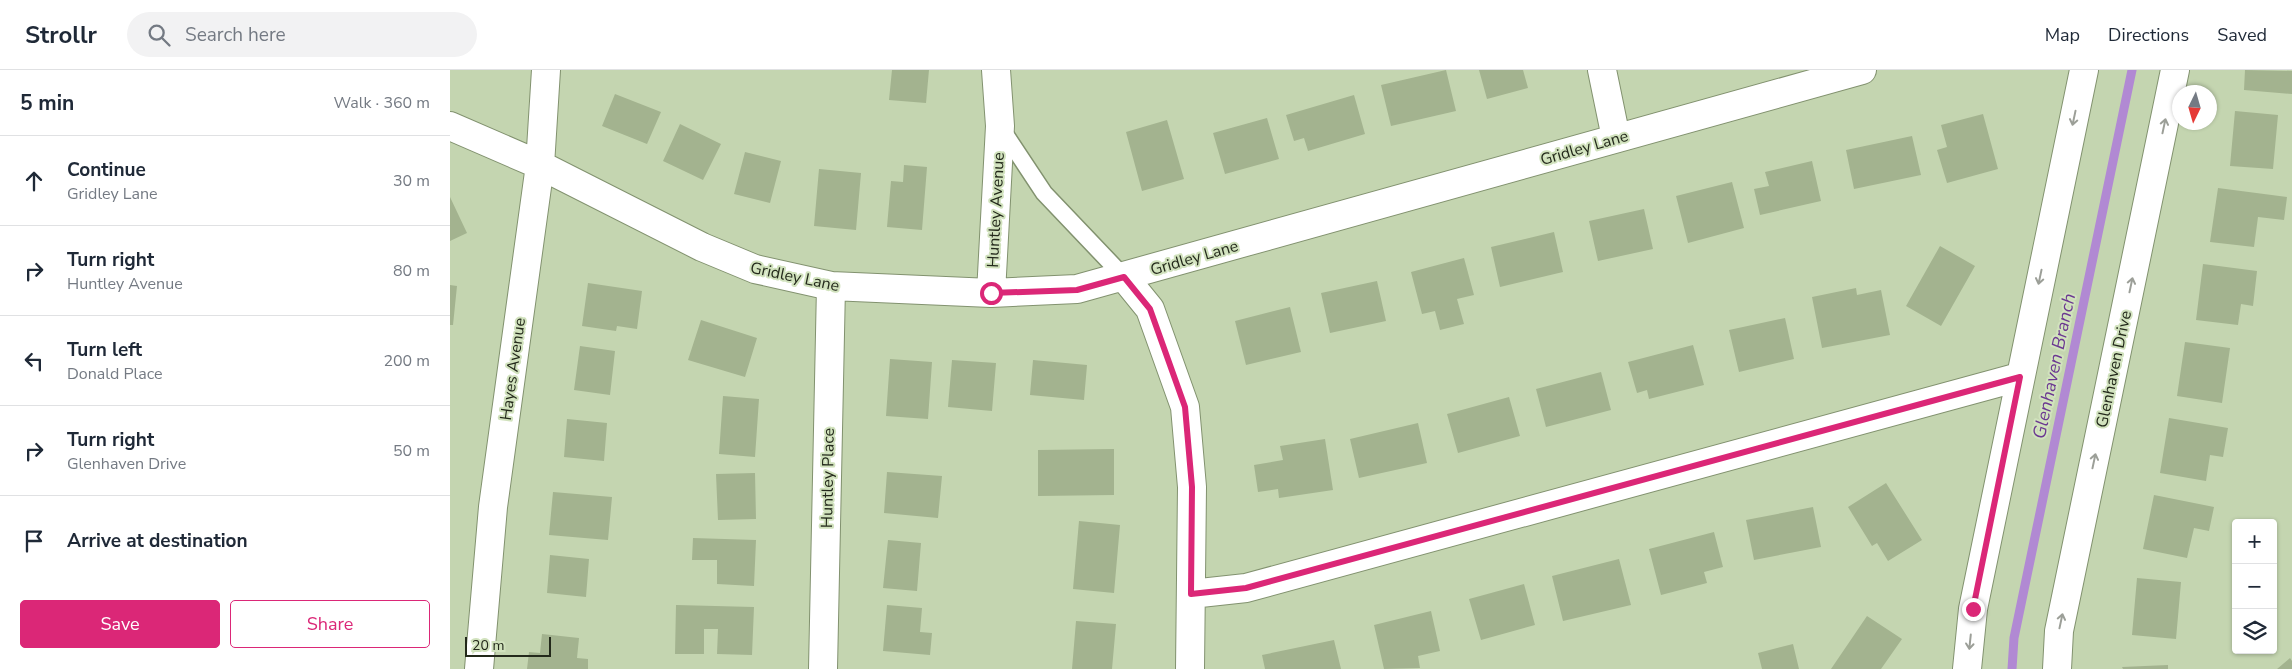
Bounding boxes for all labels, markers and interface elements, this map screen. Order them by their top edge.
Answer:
search box [127,12,477,57]
text: Strollr [25,19,97,51]
icon: search [145,21,173,49]
text: Search here [185,22,286,48]
text: Map [2045,23,2080,47]
text: Directions [2108,23,2189,47]
text: Saved [2217,23,2267,47]
north arrow [2172,85,2217,130]
text: 5 min [20,89,74,117]
text: Walk · 360 m [334,92,430,114]
one-way arrow [2069,109,2078,125]
one-way arrow [2159,118,2169,134]
street label: Gridley Lane [1538,125,1631,171]
street label: Huntley Avenue [982,152,1010,268]
text: Continue [67,157,146,183]
icon: ahead [20,167,48,195]
text: 30 m [393,170,430,192]
text: Gridley Lane [67,183,158,205]
street label: Gridley Lane [1148,235,1241,281]
text: Turn right [67,247,154,273]
icon: right [20,257,48,285]
street label: Gridley Lane [748,257,841,297]
text: 80 m [393,260,430,282]
one-way arrow [2035,268,2045,284]
text: Huntley Avenue [67,273,183,295]
one-way arrow [2126,278,2136,294]
route start [980,282,1003,305]
water label: Glenhaven Branch [2027,291,2081,441]
street label: Glenhaven Drive [2091,309,2137,430]
street label: Hayes Avenue [495,316,531,422]
text: Turn left [67,337,142,363]
icon: left [20,347,48,375]
text: 200 m [383,350,430,372]
text: Donald Place [67,363,163,385]
text: Turn right [67,427,154,453]
street label: Huntley Place [816,428,840,528]
icon: right [20,437,48,465]
text: 50 m [393,440,430,462]
text: Glenhaven Drive [67,453,186,475]
one-way arrow [2090,454,2099,470]
map controls [2232,519,2277,654]
button: + [2232,519,2277,564]
icon: arrive [20,527,48,555]
text: Arrive at destination [67,528,248,554]
button: − [2232,564,2277,609]
route end [1962,598,1985,621]
button: Save [20,600,220,648]
button: Share [230,600,430,648]
button: layers [2232,609,2277,654]
one-way arrow [2057,613,2066,629]
scale bar [465,634,551,657]
one-way arrow [1965,634,1974,650]
text: 20 m [472,636,504,655]

